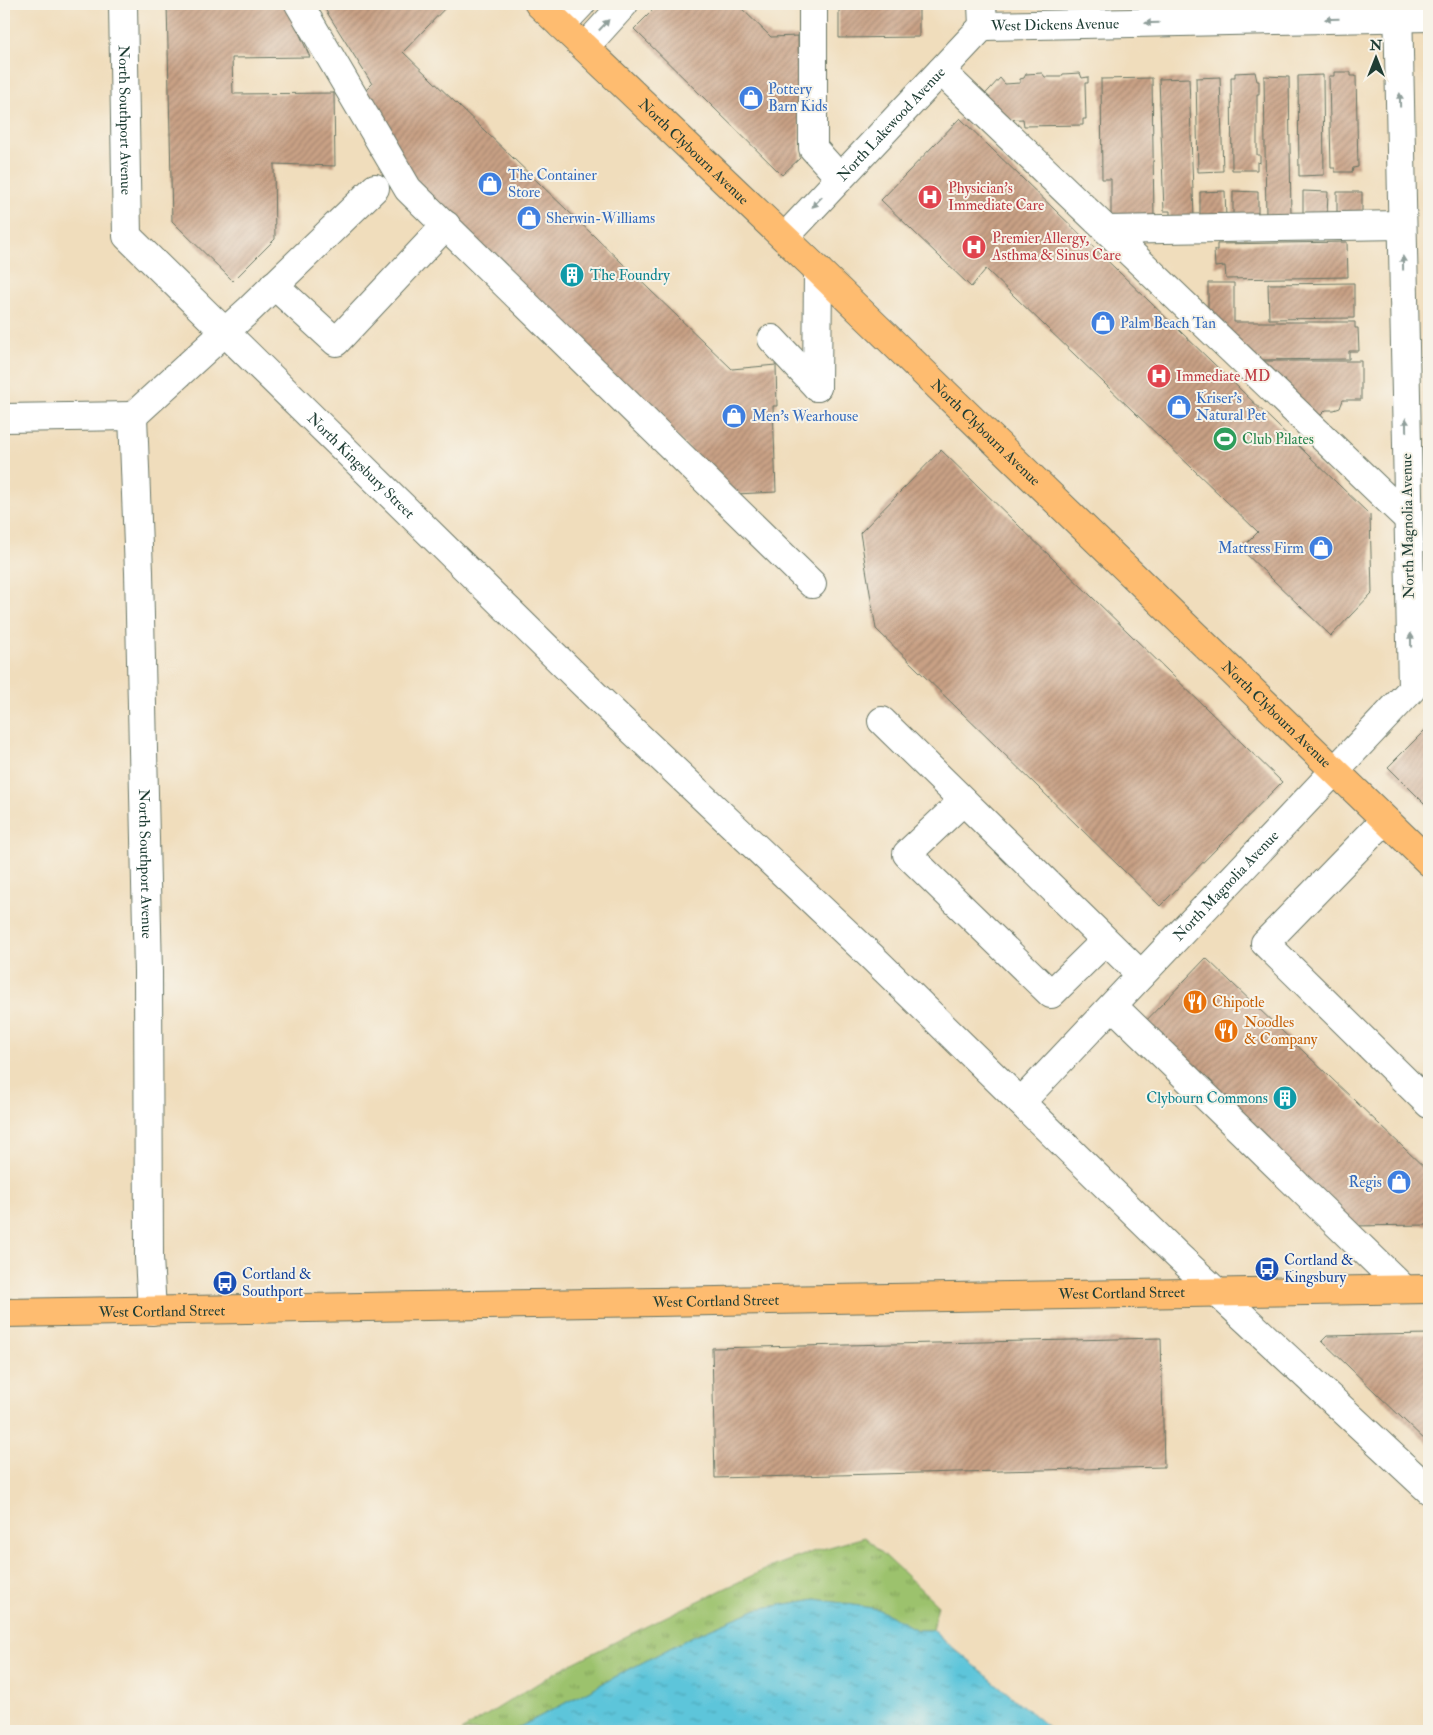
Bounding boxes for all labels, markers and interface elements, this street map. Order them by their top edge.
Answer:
street label: West Dickens Avenue [990,14,1119,35]
one-way arrow [1324,15,1340,23]
one-way arrow [1144,19,1160,27]
one-way arrow [598,20,610,32]
north arrow [1350,32,1400,82]
text: N [1369,37,1383,54]
street label: North Southport Avenue [114,45,136,195]
street label: North Lakewood Avenue [833,63,949,185]
place label: Pottery Barn Kids [768,80,827,116]
shop icon: Pottery Barn Kids [738,85,764,111]
one-way arrow [1395,92,1403,108]
street label: North Clybourn Avenue [635,95,753,209]
place label: The Container Store [508,166,597,202]
shop icon: The Container Store [477,171,503,197]
place label: Physician's Immediate Care [948,179,1044,215]
hospital icon: Physician's Immediate Care [917,184,943,210]
one-way arrow [811,196,823,208]
shop icon: Sherwin-Williams [516,205,542,231]
place label: Sherwin-Williams [546,209,655,228]
place label: Premier Allergy, Asthma & Sinus Care [991,229,1121,265]
hospital icon: Premier Allergy, Asthma & Sinus Care [961,234,987,260]
one-way arrow [1399,255,1407,271]
building icon: The Foundry [559,262,585,288]
place label: The Foundry [590,266,670,285]
shop icon: Palm Beach Tan [1090,310,1116,336]
place label: Palm Beach Tan [1120,314,1216,333]
hospital icon: Immediate MD [1146,363,1172,389]
place label: Immediate MD [1176,367,1270,386]
street label: North Clybourn Avenue [927,375,1045,490]
place label: Kriser's Natural Pet [1196,389,1266,425]
shop icon: Kriser's Natural Pet [1166,394,1192,420]
shop icon: Men's Wearhouse [721,403,747,429]
place label: Men's Wearhouse [752,407,858,426]
street label: North Kingsbury Street [303,409,419,523]
one-way arrow [1402,417,1410,433]
sports icon: Club Pilates [1212,426,1238,452]
place label: Club Pilates [1242,430,1314,449]
street label: North Magnolia Avenue [1397,453,1419,599]
shop icon: Mattress Firm [1308,535,1334,561]
place label: Mattress Firm [1218,539,1304,558]
one-way arrow [1407,632,1415,648]
street label: North Clybourn Avenue [1218,657,1335,772]
street label: North Southport Avenue [134,789,157,939]
street label: North Magnolia Avenue [1169,826,1283,945]
restaurant icon: Chipotle [1182,989,1208,1015]
place label: Chipotle [1212,993,1265,1013]
place label: Noodles & Company [1244,1013,1318,1050]
restaurant icon: Noodles & Company [1213,1018,1239,1044]
building icon: Clybourn Commons [1272,1085,1298,1111]
place label: Clybourn Commons [1146,1089,1268,1108]
shop icon: Regis [1386,1169,1412,1195]
place label: Regis [1349,1173,1382,1192]
place label: Cortland & Kingsbury [1284,1251,1353,1287]
bus stop icon: Cortland & Kingsbury [1254,1256,1280,1282]
place label: Cortland & Southport [242,1265,311,1302]
bus stop icon: Cortland & Southport [212,1270,238,1296]
street label: West Cortland Street [1057,1282,1185,1304]
street label: West Cortland Street [651,1290,780,1312]
street label: West Cortland Street [98,1301,226,1322]

